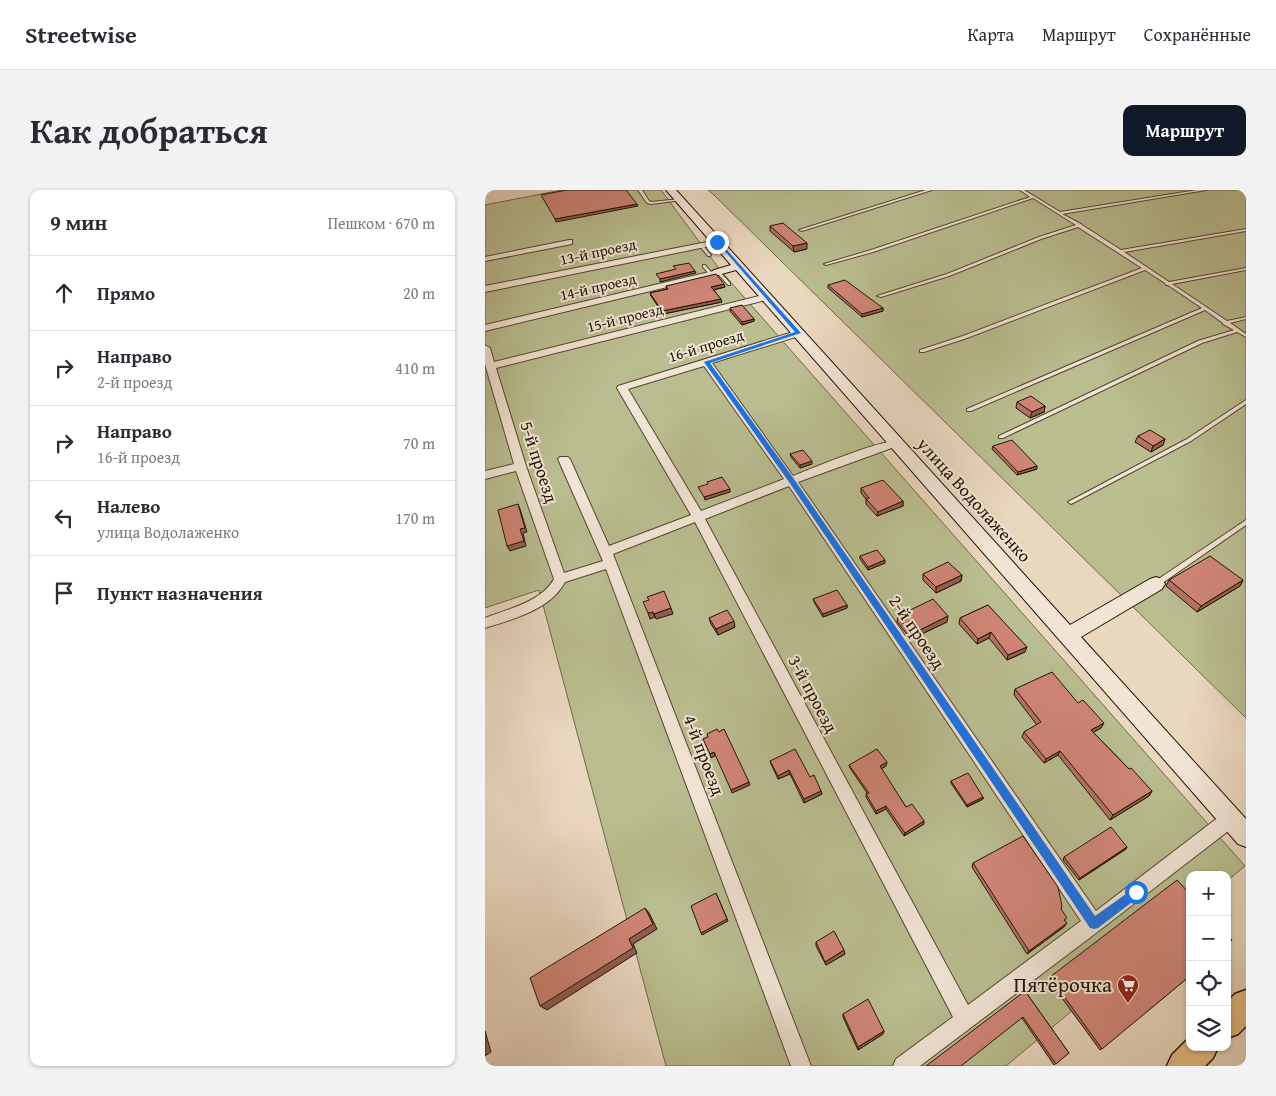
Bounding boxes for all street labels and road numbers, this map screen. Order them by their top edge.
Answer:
street label: 13-й проезд [558,233,638,270]
street label: 14-й проезд [558,268,638,305]
street label: 15-й проезд [585,298,665,337]
street label: 16-й проезд [666,324,746,367]
street label: 5-й проезд [514,417,565,506]
street label: улица Водолаженко [910,430,1038,568]
street label: 2-й проезд [883,589,952,675]
street label: 3-й проезд [782,650,845,738]
street label: 4-й проезд [677,710,732,799]

